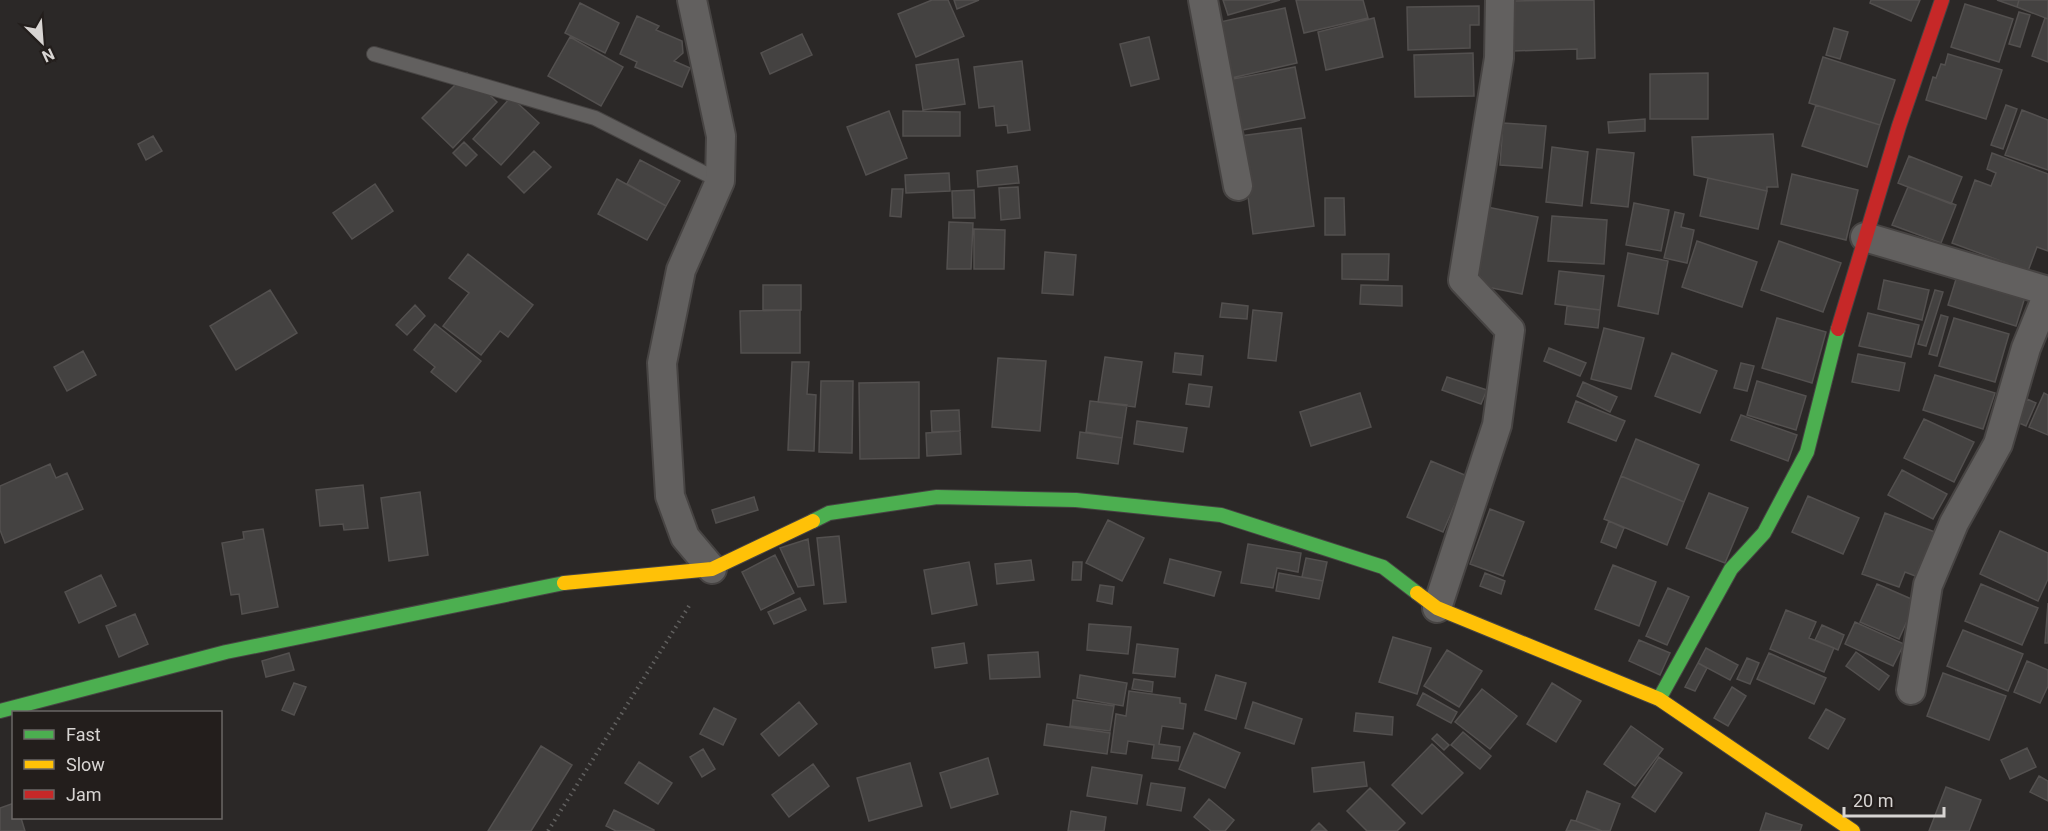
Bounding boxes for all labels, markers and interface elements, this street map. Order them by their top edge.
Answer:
north arrow [12,12,72,72]
text: N [39,44,57,66]
legend [12,711,222,819]
text: Fast [66,724,101,745]
text: Slow [66,754,105,775]
scale bar [1844,780,1944,818]
text: Jam [66,784,102,805]
text: 20 m [1853,790,1893,811]

